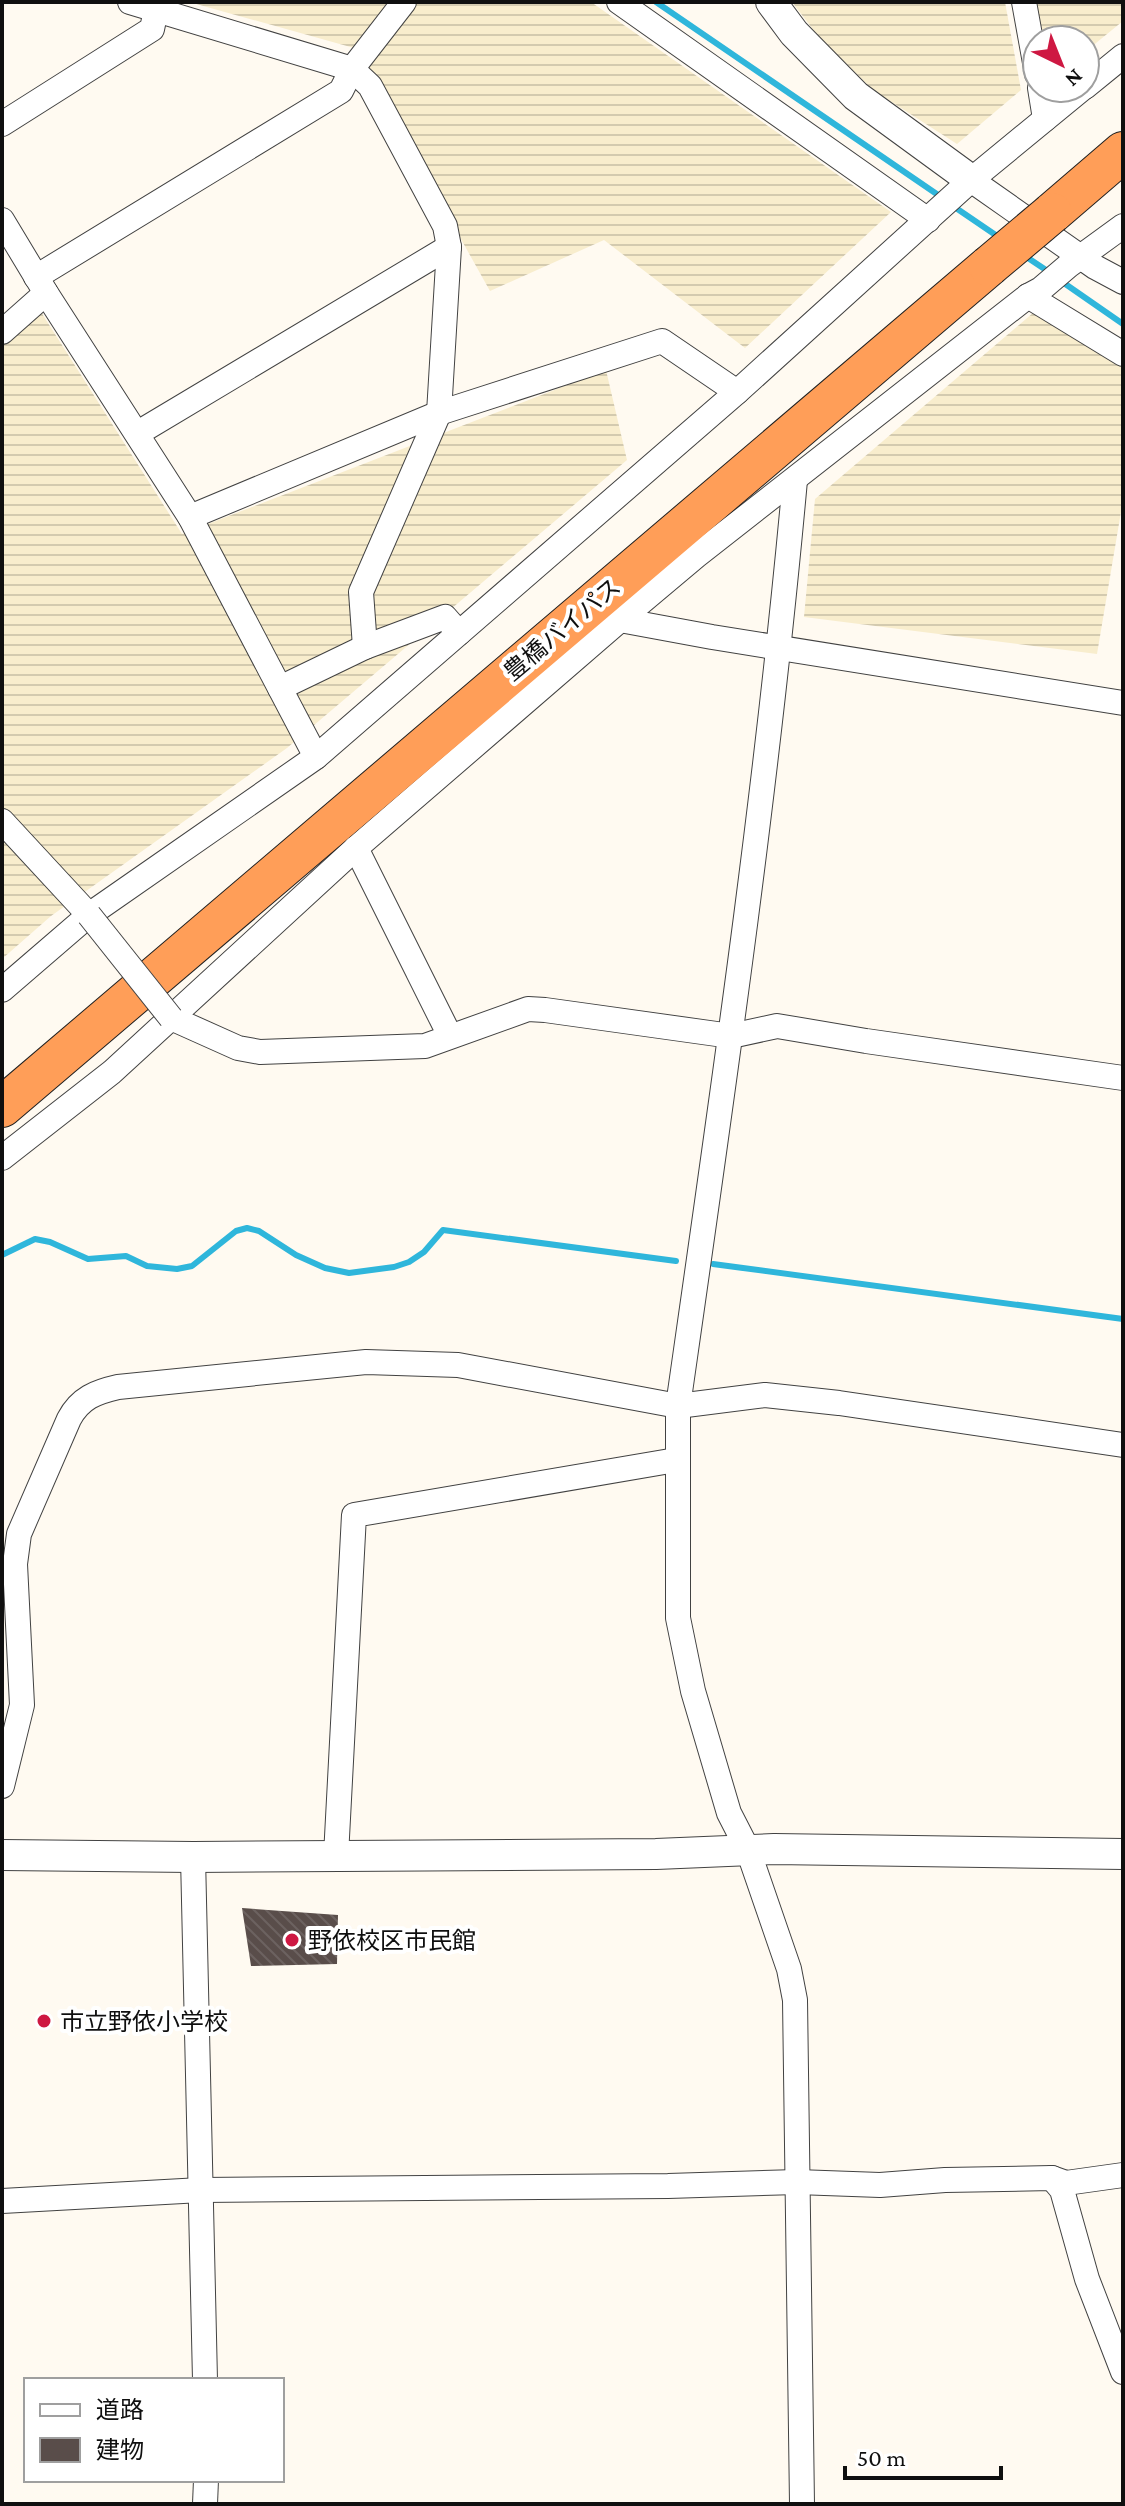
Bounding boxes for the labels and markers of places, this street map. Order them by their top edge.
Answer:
place label: 野依校区市民館 [308,1927,476,1954]
marker: 野依校区市民館 [283,1931,301,1949]
place label: 市立野依小学校 [60,2008,228,2035]
marker: 市立野依小学校 [35,2012,53,2030]

